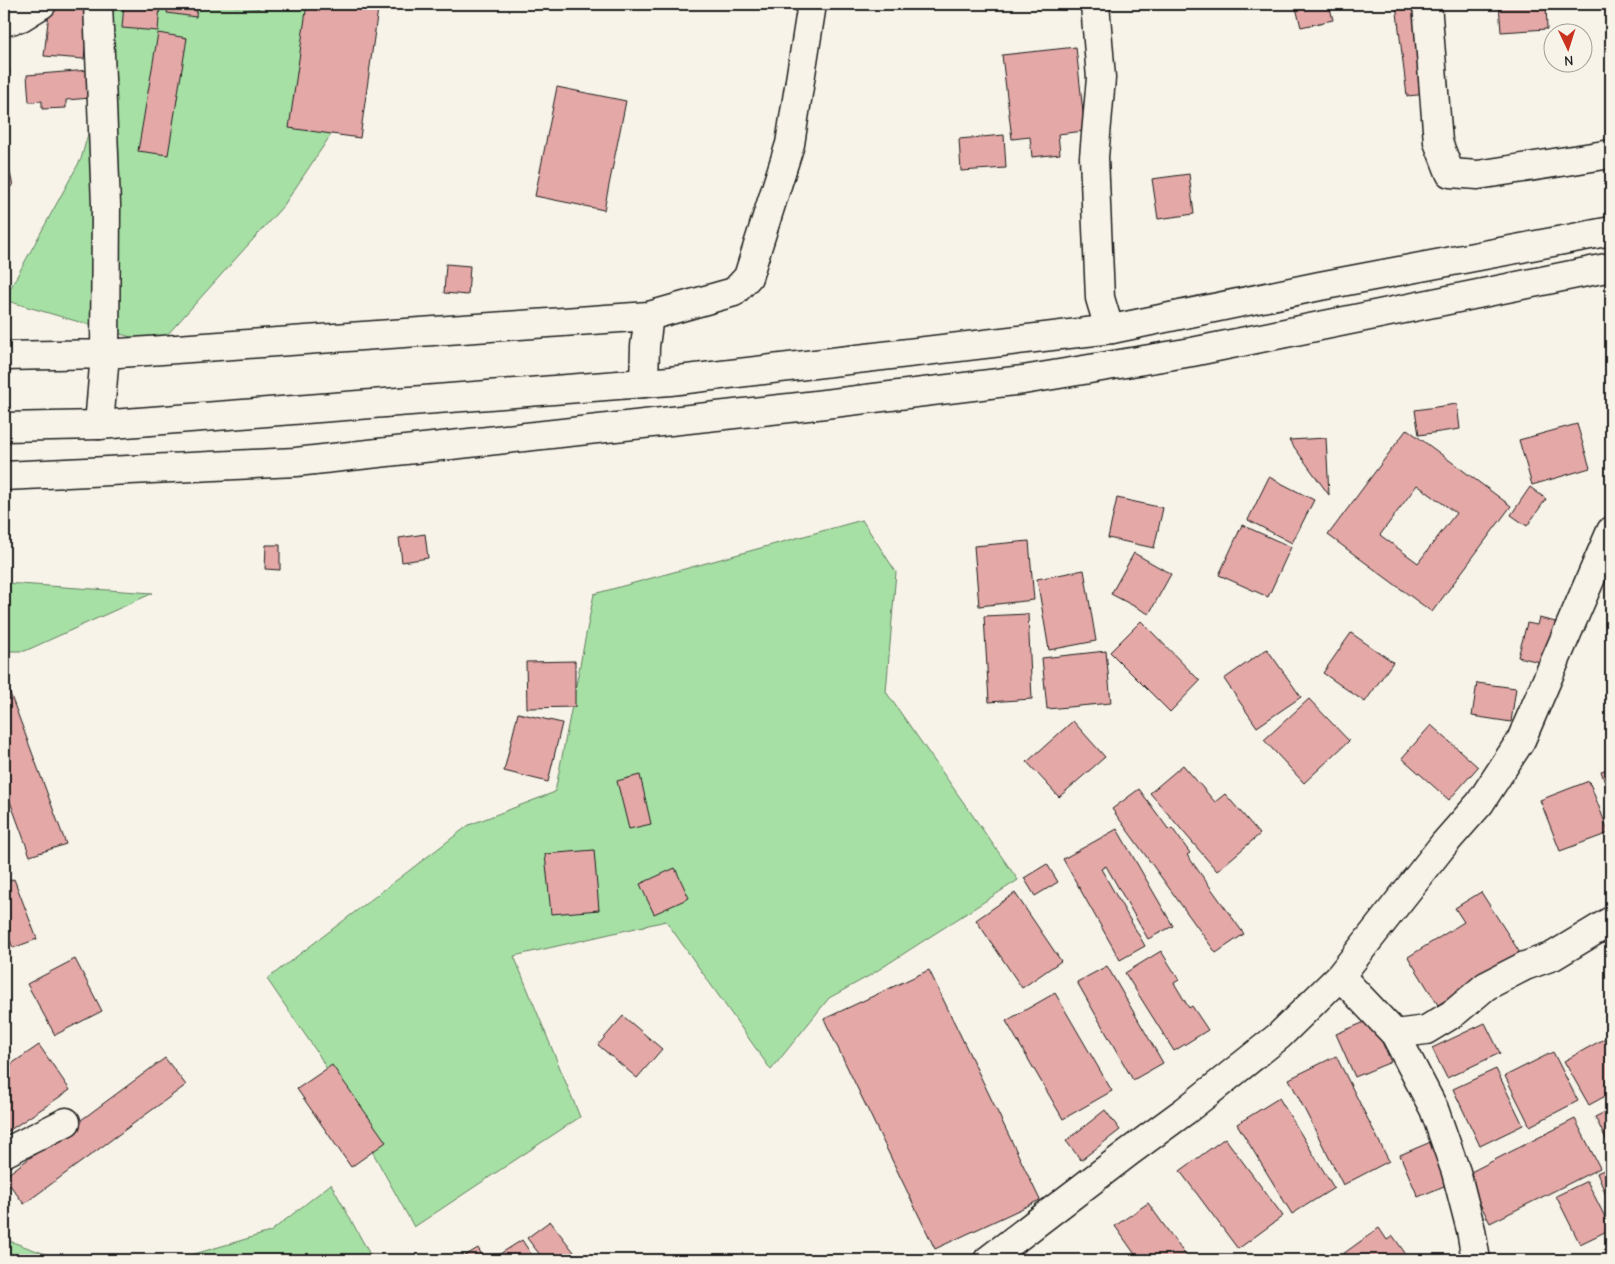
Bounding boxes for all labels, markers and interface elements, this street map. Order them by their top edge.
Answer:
north arrow [1542,22,1592,72]
text: N [1564,52,1574,69]

